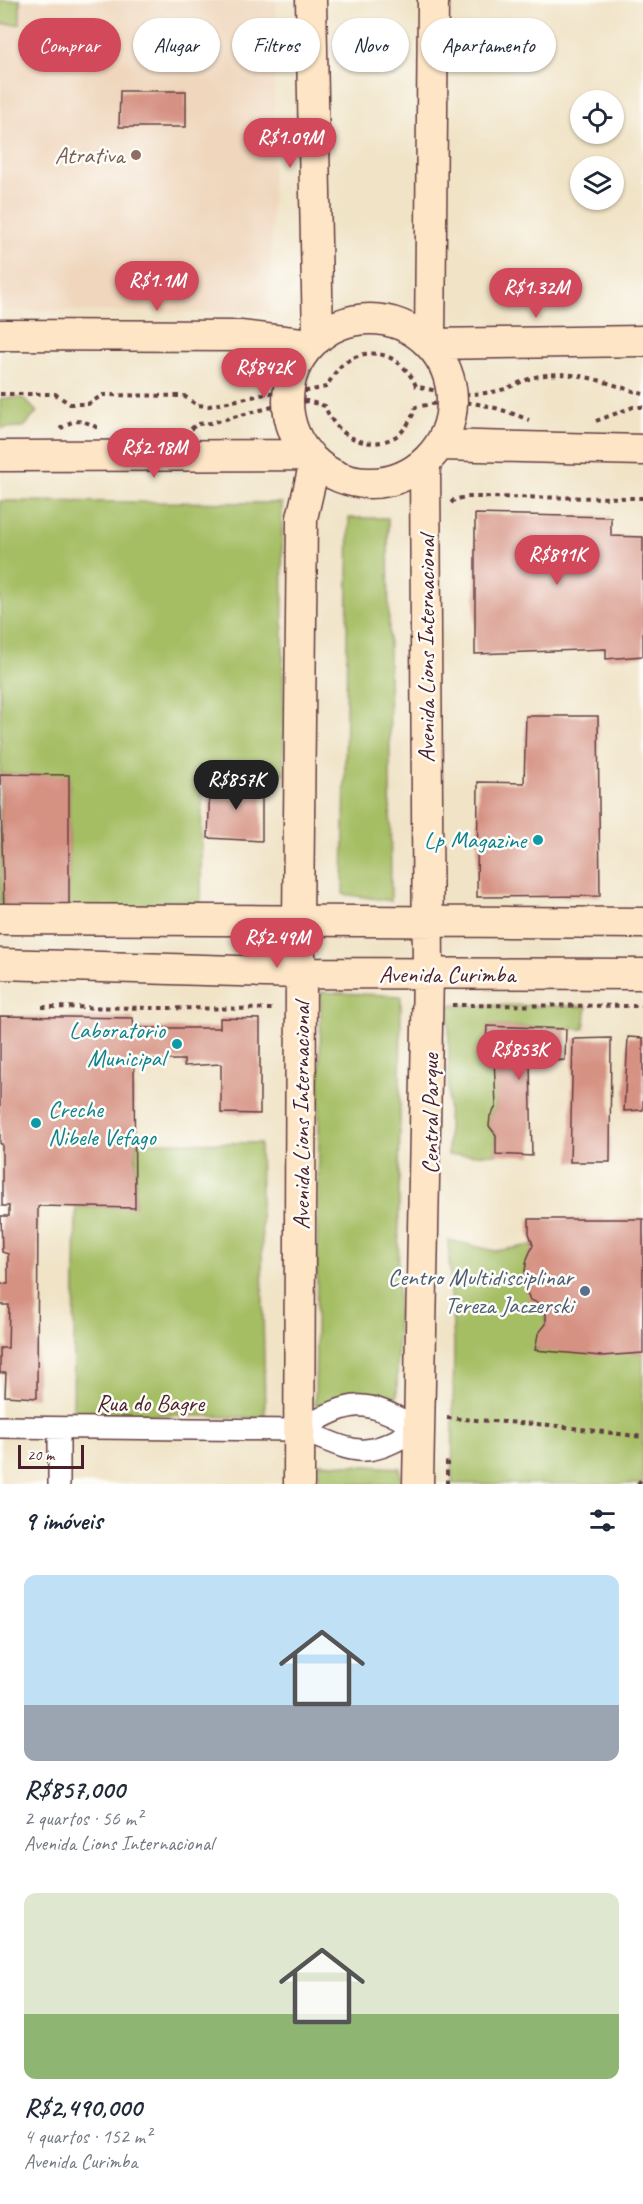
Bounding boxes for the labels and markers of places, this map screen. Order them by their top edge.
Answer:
pin: R$1.09M [235,118,345,169]
place label: Atrativa [55,140,126,170]
marker: Atrativa [129,148,143,162]
pin: R$1.1M [108,261,206,312]
pin: R$1.32M [481,268,591,319]
pin: R$842K [215,348,313,399]
pin: R$2.18M [99,428,209,479]
pin: R$891K [508,535,606,586]
pin: R$857K [187,760,285,811]
place label: Lp Magazine [424,825,528,855]
marker: Lp Magazine [531,833,545,847]
pin: R$2.49M [222,918,332,969]
place label: Laboratorio Municipal [69,1015,169,1073]
pin: R$853K [470,1030,568,1081]
marker: Laboratorio Municipal [170,1037,184,1051]
place label: Creche Nibele Vefago [48,1094,157,1152]
marker: Creche Nibele Vefago [29,1116,43,1130]
place label: Centro Multidisciplinar Tereza Jaczerski [388,1262,577,1320]
marker: Centro Multidisciplinar Tereza Jaczerski [578,1284,592,1298]

